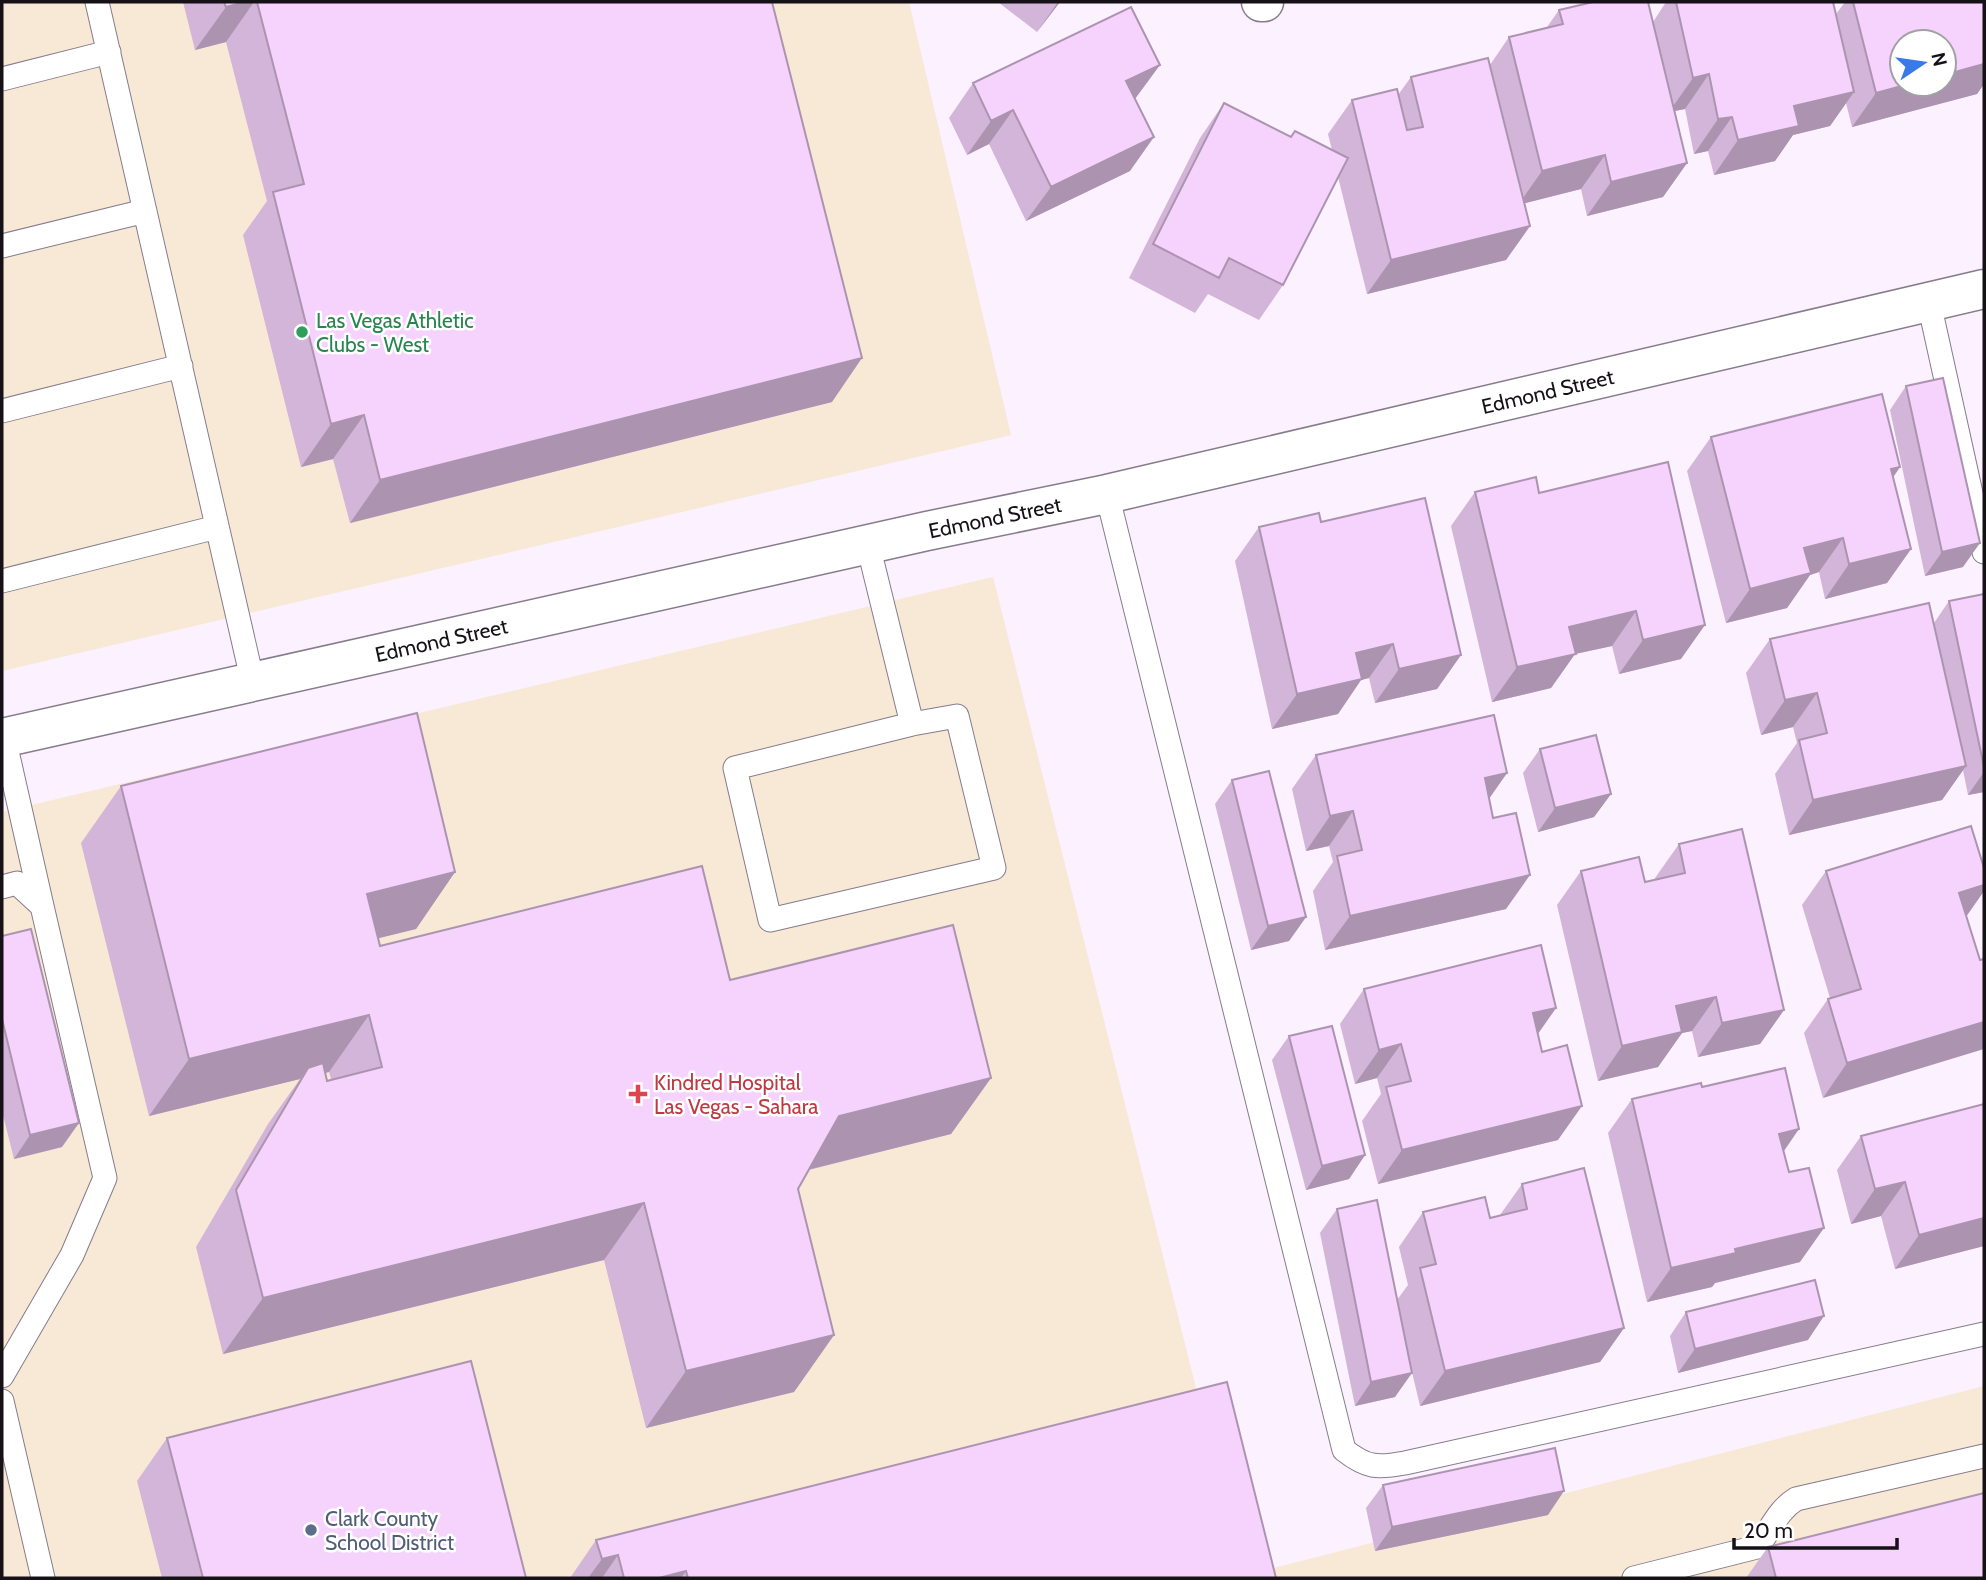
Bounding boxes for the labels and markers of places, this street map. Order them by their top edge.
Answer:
place label: Las Vegas Athletic Clubs - West [316,308,474,357]
marker: Las Vegas Athletic Clubs - West [294,324,310,340]
place label: Kindred Hospital Las Vegas - Sahara [654,1070,818,1119]
marker: Kindred Hospital Las Vegas - Sahara [628,1084,648,1104]
place label: Clark County School District [325,1506,454,1555]
marker: Clark County School District [303,1522,319,1538]

